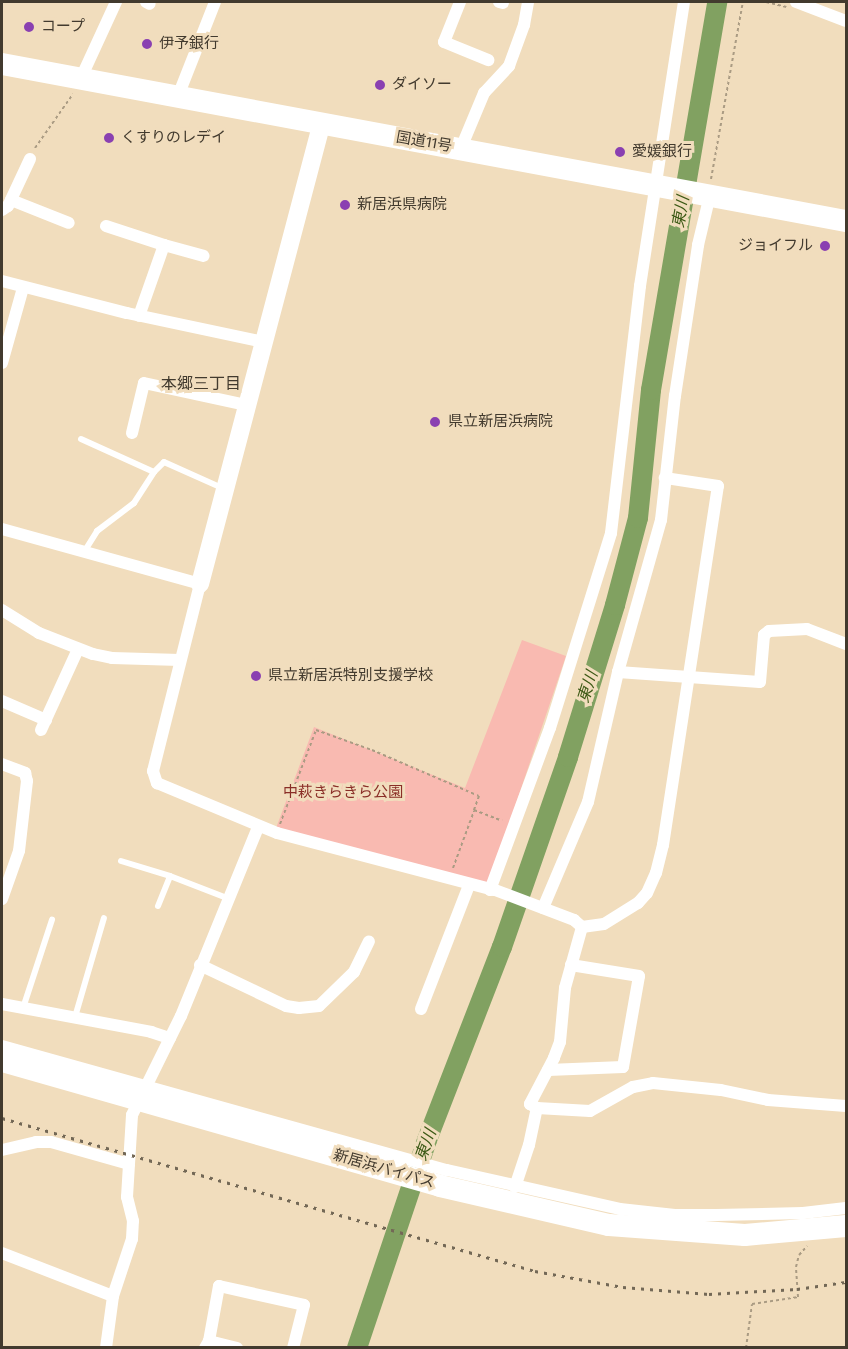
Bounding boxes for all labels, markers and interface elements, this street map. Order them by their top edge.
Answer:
place label: コープ [41,18,86,36]
marker: コープ [22,20,36,34]
place label: 伊予銀行 [159,35,219,53]
marker: 伊予銀行 [140,37,154,51]
place label: ダイソー [392,76,452,94]
marker: ダイソー [373,78,387,92]
street label: 国道11号 [395,128,453,156]
place label: くすりのレデイ [121,129,226,147]
marker: くすりのレデイ [102,131,116,145]
place label: 愛媛銀行 [632,143,692,161]
marker: 愛媛銀行 [613,145,627,159]
water label: 東川 [669,195,693,229]
place label: 新居浜県病院 [357,196,447,214]
marker: 新居浜県病院 [338,198,352,212]
place label: ジョイフル [738,237,813,255]
marker: ジョイフル [818,239,832,253]
district label: 本郷三丁目 [161,374,241,394]
marker: 県立新居浜病院 [426,413,444,431]
place label: 県立新居浜病院 [448,413,553,431]
place label: 県立新居浜特別支援学校 [268,667,433,685]
marker: 県立新居浜特別支援学校 [249,669,263,683]
water label: 東川 [574,669,602,705]
park label: 中萩きらきら公園 [283,784,403,802]
water label: 東川 [412,1127,440,1163]
street label: 新居浜バイパス [331,1146,437,1192]

